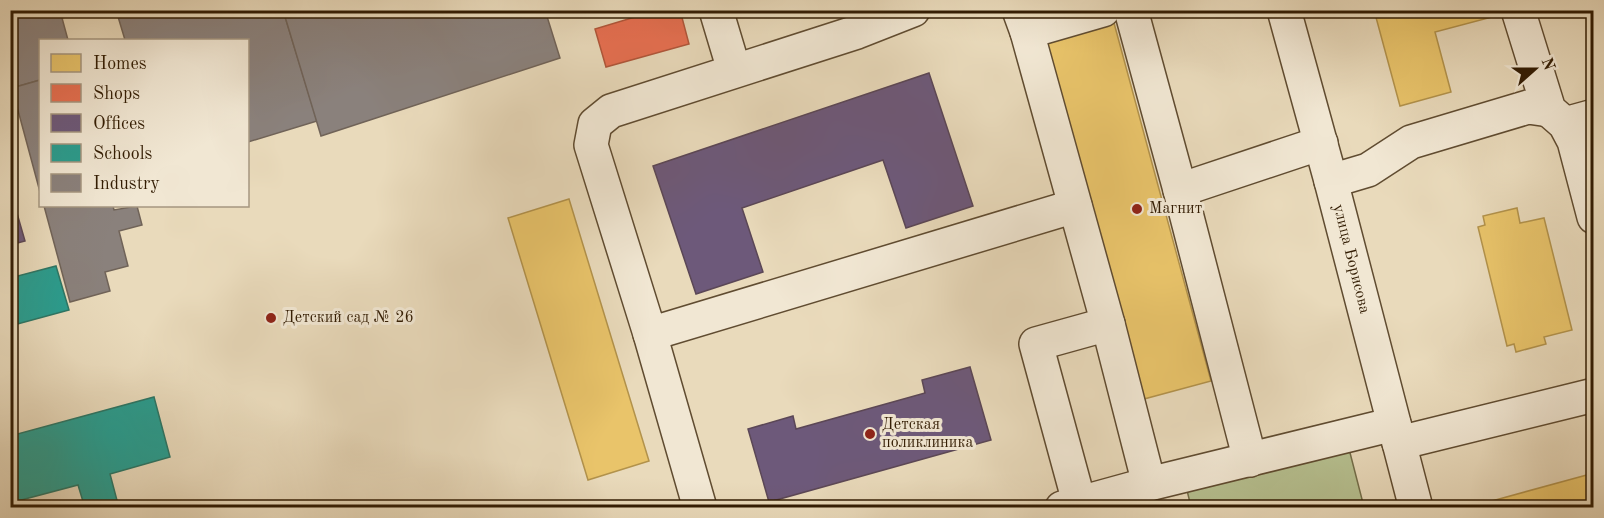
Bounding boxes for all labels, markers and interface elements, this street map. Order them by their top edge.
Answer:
legend [39,39,249,207]
north arrow [1505,39,1565,99]
text: Homes [93,55,147,73]
text: N [1537,56,1557,74]
text: Shops [93,85,140,103]
text: Offices [93,115,145,133]
text: Schools [93,145,153,163]
text: Industry [93,175,160,193]
place label: Магнит [1149,201,1202,217]
marker: Магнит [1130,202,1144,216]
street label: улица Борисова [1330,203,1372,315]
place label: Детский сад № 26 [283,310,414,326]
marker: Детский сад № 26 [264,311,278,325]
place label: Детская поликлиника [882,417,973,451]
marker: Детская поликлиника [863,427,877,441]

